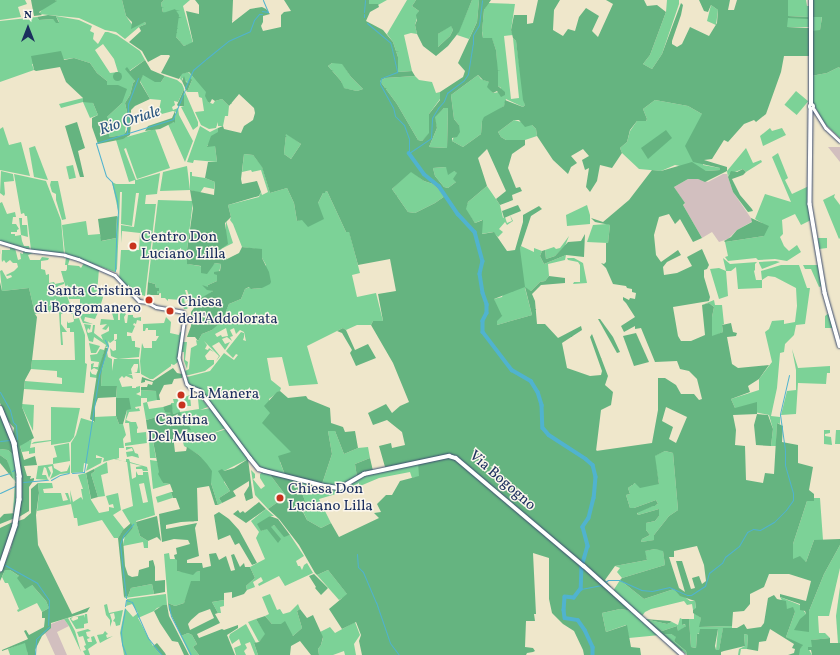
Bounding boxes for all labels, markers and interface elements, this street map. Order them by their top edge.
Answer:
north arrow [8,8,48,48]
text: N [24,8,32,23]
water label: Rio Oriale [97,102,163,140]
place label: Centro Don Luciano Lilla [141,228,226,263]
marker: Centro Don Luciano Lilla [128,241,138,251]
place label: Santa Cristina di Borgomanero [35,282,141,317]
place label: Chiesa dell'Addolorata [178,293,278,328]
marker: Santa Cristina di Borgomanero [144,295,154,305]
marker: Chiesa dell'Addolorata [165,306,175,316]
place label: La Manera [189,386,259,404]
marker: La Manera [176,390,186,400]
marker: Cantina Del Museo [177,400,187,410]
place label: Cantina Del Museo [147,411,217,446]
street label: Via Bogogno [465,447,539,515]
place label: Chiesa Don Luciano Lilla [288,480,373,515]
marker: Chiesa Don Luciano Lilla [275,493,285,503]

